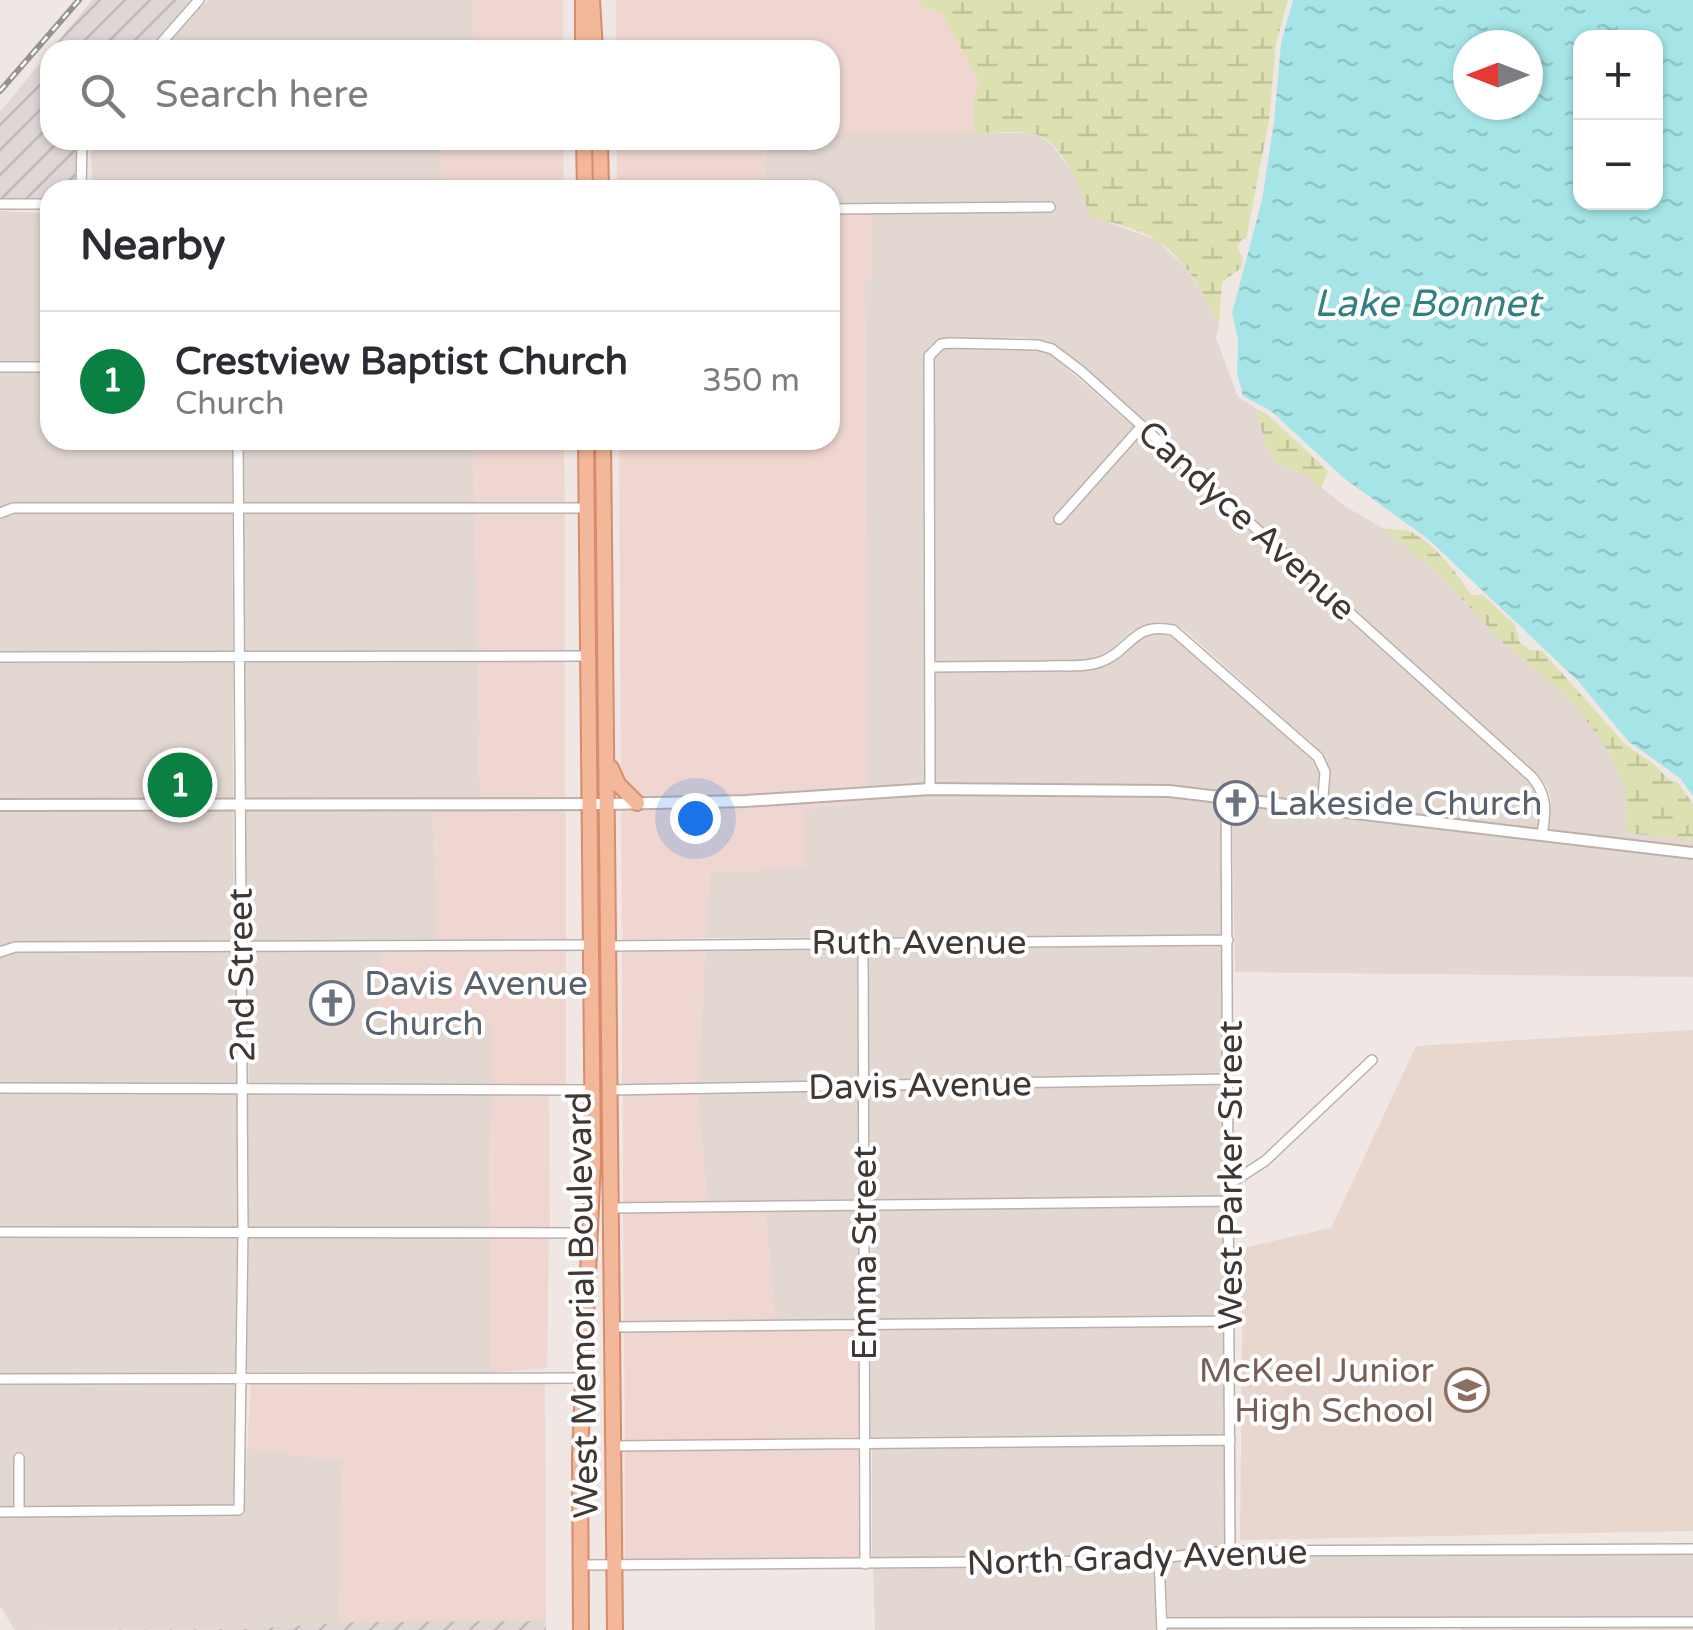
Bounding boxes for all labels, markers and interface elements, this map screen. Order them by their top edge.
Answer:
north arrow [1453,30,1543,120]
map controls [1573,30,1663,210]
button: + [1573,30,1663,120]
search box [40,40,840,150]
icon: search [75,68,130,123]
text: Search here [155,72,369,118]
button: − [1573,120,1663,210]
text: Nearby [80,220,225,271]
water label: Lake Bonnet [1314,281,1545,327]
text: Crestview Baptist Church [175,339,628,385]
text: 1 [102,362,123,400]
text: 350 m [702,362,800,400]
text: Church [175,385,284,423]
street label: Candyce Avenue [1129,412,1364,630]
pin: 1 [148,748,212,822]
church icon: Lakeside Church [1213,780,1259,826]
place label: Lakeside Church [1268,783,1543,825]
your location [670,793,721,844]
street label: 2nd Street [219,887,265,1063]
street label: Ruth Avenue [811,922,1027,964]
place label: Davis Avenue Church [364,963,588,1045]
church icon: Davis Avenue Church [309,980,355,1026]
street label: West Parker Street [1210,1020,1252,1330]
street label: Davis Avenue [808,1063,1032,1109]
street label: West Memorial Boulevard [558,1091,608,1519]
street label: Emma Street [844,1145,886,1361]
place label: McKeel Junior High School [1199,1350,1435,1432]
school or university icon: McKeel Junior High School [1444,1367,1490,1413]
street label: North Grady Avenue [966,1531,1308,1585]

